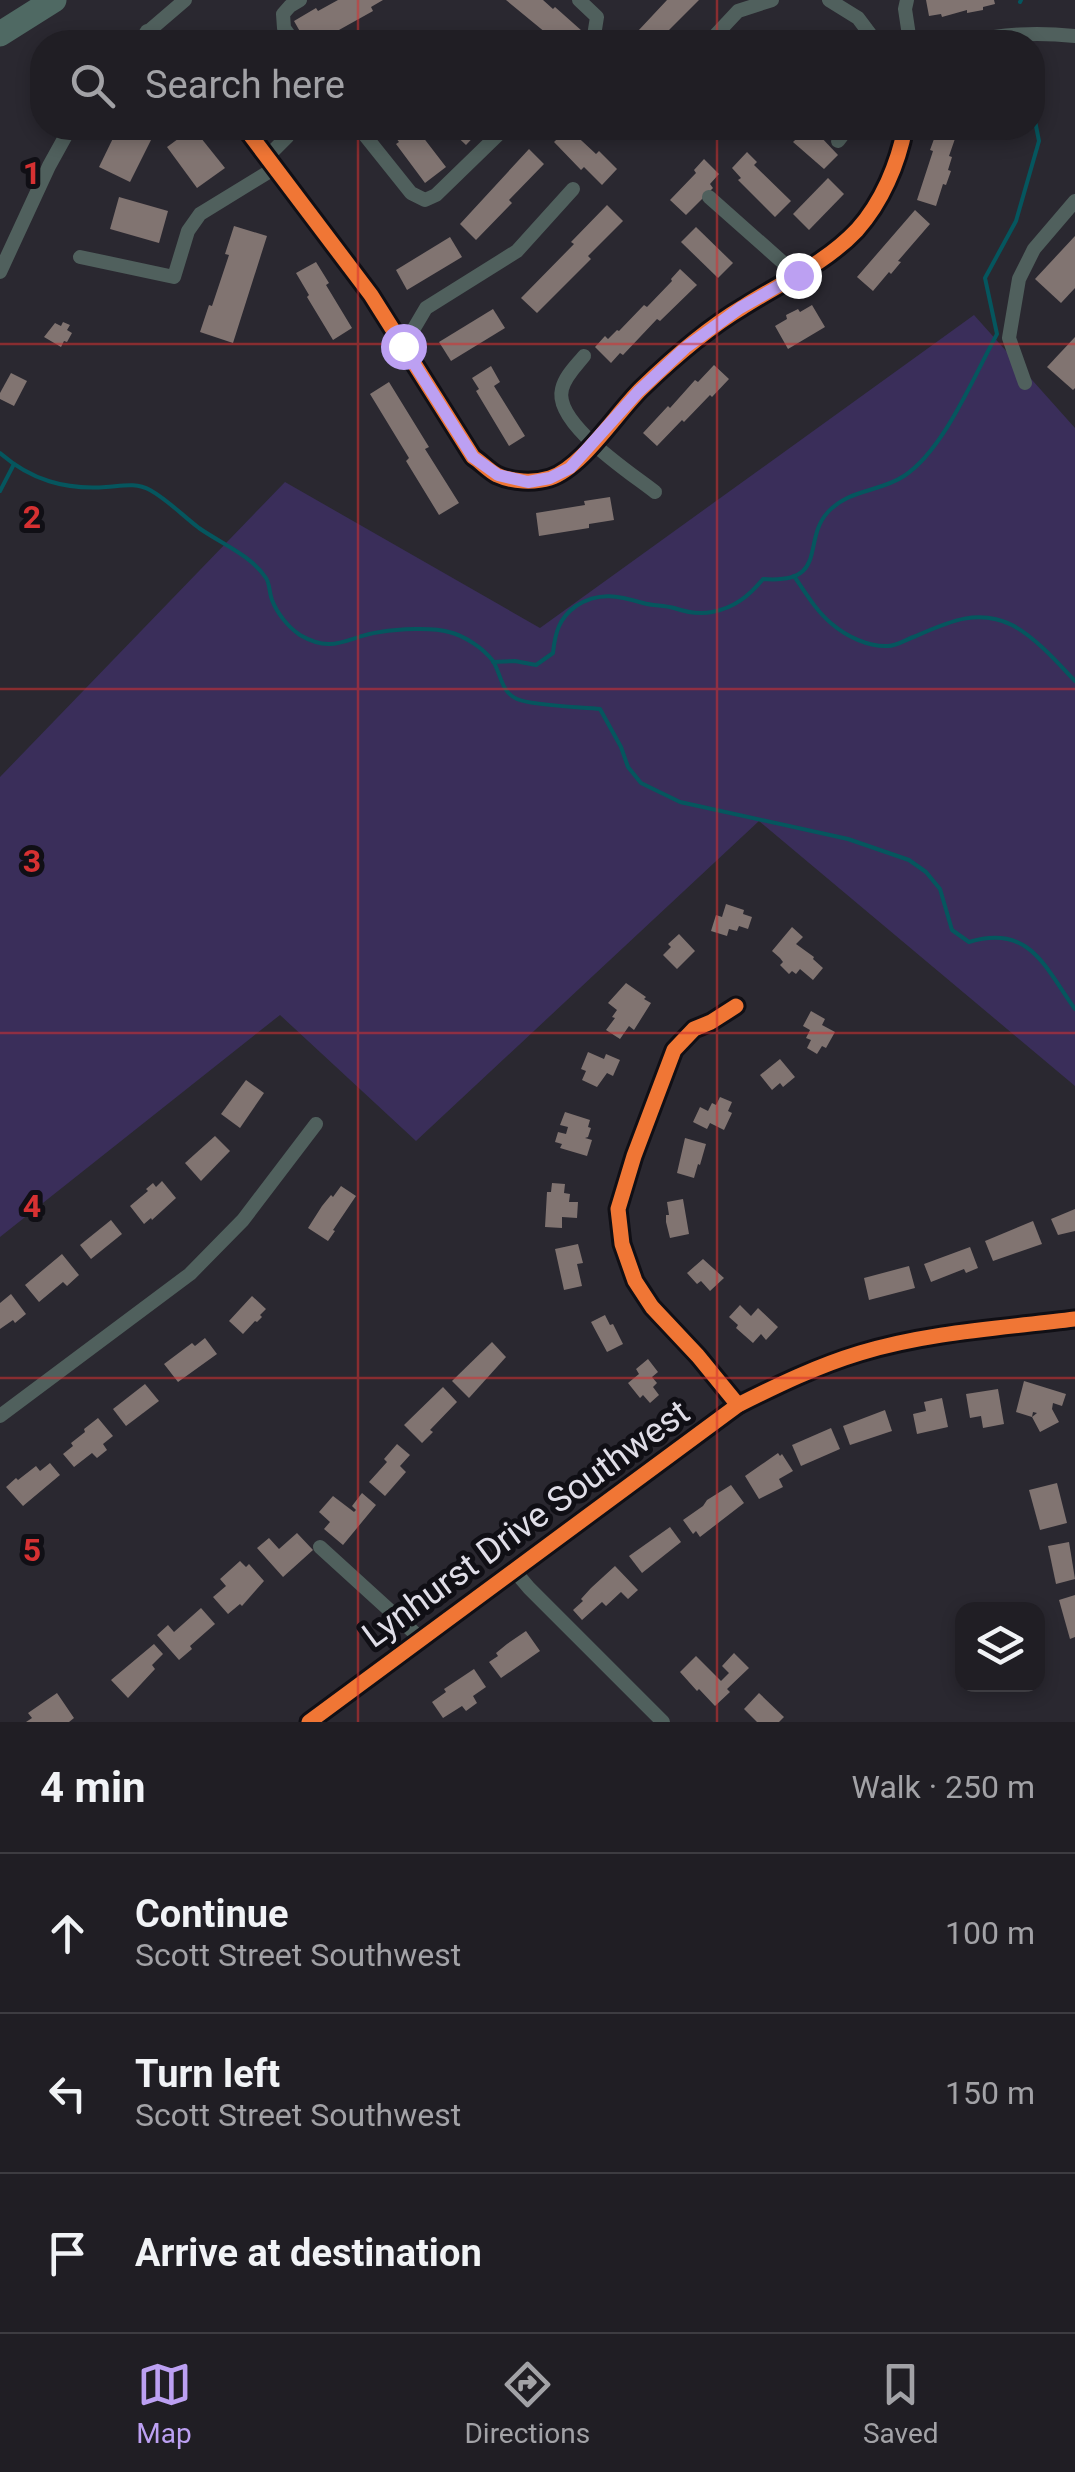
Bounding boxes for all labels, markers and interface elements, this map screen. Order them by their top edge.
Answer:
search box [30,30,1045,140]
icon: search [65,58,120,113]
text: Search here [145,63,345,107]
text: 1 [23,154,41,192]
route end [776,253,822,299]
route start [381,324,427,370]
text: 2 [23,498,41,536]
text: 3 [23,842,41,880]
text: 4 [23,1187,41,1225]
street label: Lynhurst Drive Southwest [355,1392,697,1656]
text: 5 [23,1531,41,1569]
map controls [955,1602,1045,1692]
button: layers [955,1602,1045,1692]
text: 4 min [40,1763,146,1812]
text: Walk · 250 m [852,1768,1035,1806]
text: Continue [135,1892,289,1936]
icon: ahead [40,1906,95,1961]
text: 100 m [945,1914,1035,1952]
text: Scott Street Southwest [135,1936,461,1974]
text: Turn left [135,2052,280,2096]
icon: left [40,2066,95,2121]
text: 150 m [945,2074,1035,2112]
text: Scott Street Southwest [135,2096,461,2134]
icon: arrive [40,2226,95,2281]
text: Arrive at destination [135,2231,482,2275]
tab: Map [136,2357,192,2450]
tab: Directions [464,2357,590,2450]
tab: Saved [863,2357,939,2450]

